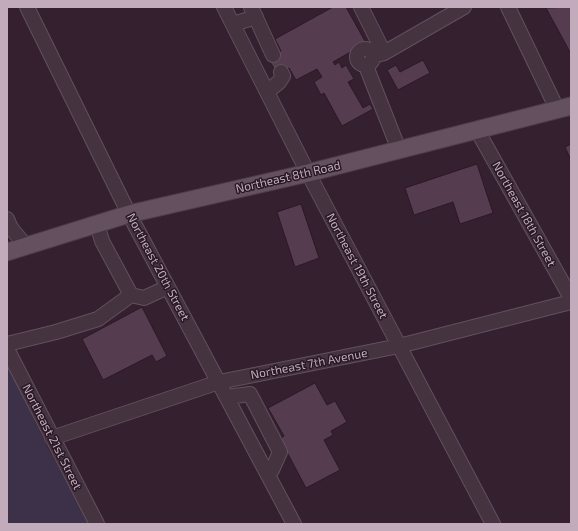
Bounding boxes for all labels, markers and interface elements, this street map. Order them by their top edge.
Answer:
street label: Northeast 8th Road [234,158,342,196]
street label: Northeast 18th Street [489,159,559,269]
street label: Northeast 20th Street [124,211,192,323]
street label: Northeast 19th Street [323,211,391,321]
street label: Northeast 7th Avenue [249,346,369,382]
street label: Northeast 21st Street [19,382,85,492]

